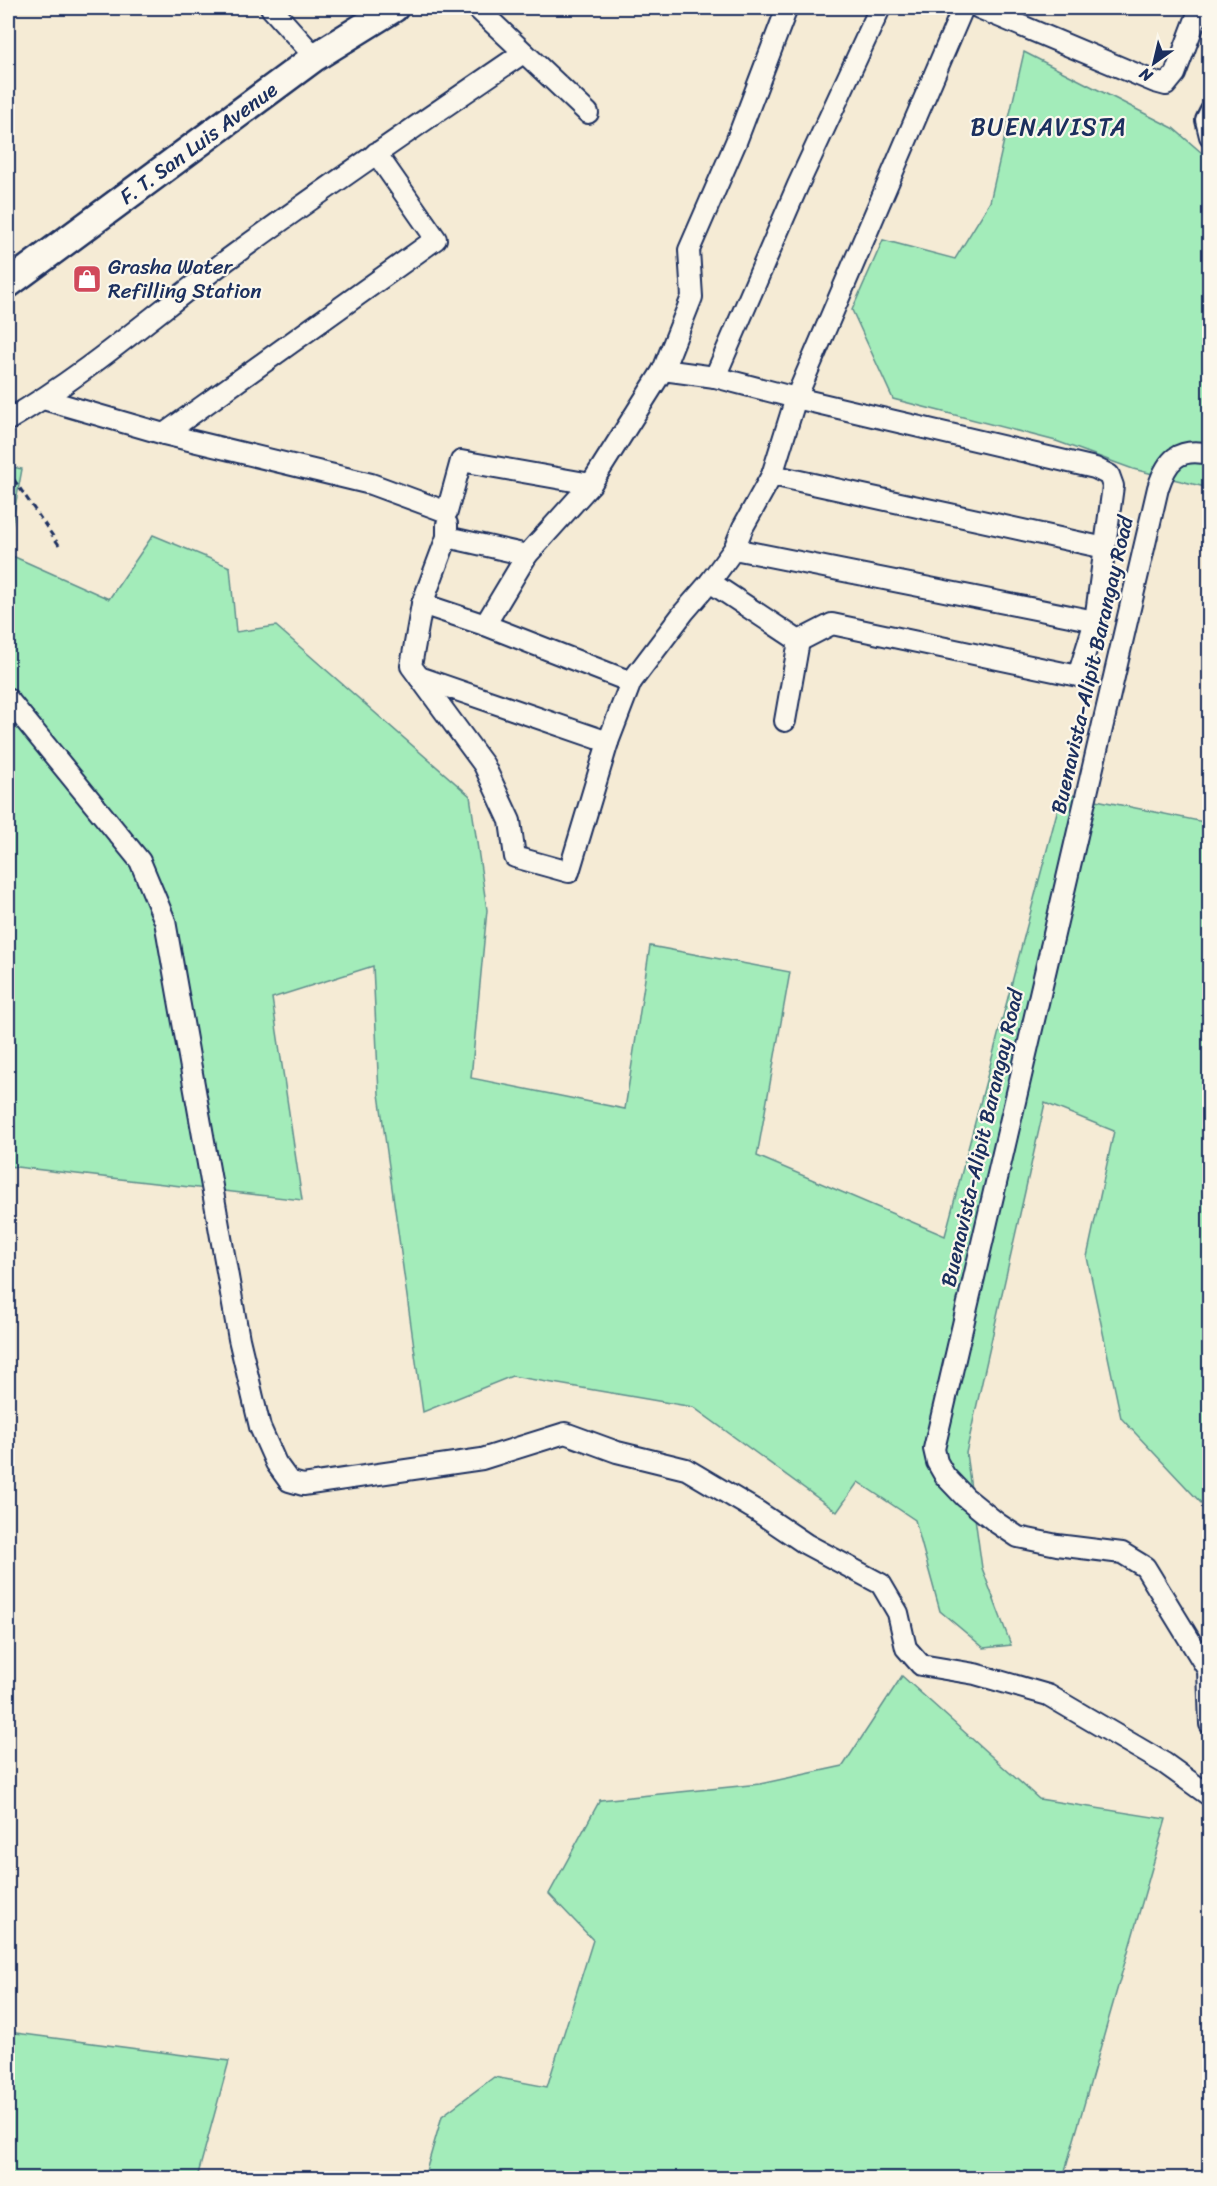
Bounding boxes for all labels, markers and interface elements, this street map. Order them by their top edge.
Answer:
north arrow [1124,33,1184,93]
text: N [1132,59,1159,91]
street label: F. T. San Luis Avenue [111,71,286,215]
district label: BUENAVISTA [971,106,1127,148]
place label: Grasha Water Refilling Station [108,248,261,310]
shop icon: Grasha Water Refilling Station [71,263,103,295]
street label: Buenavista-Alipit Barangay Road [1039,510,1145,818]
street label: Buenavista-Alipit Barangay Road [929,983,1035,1291]

